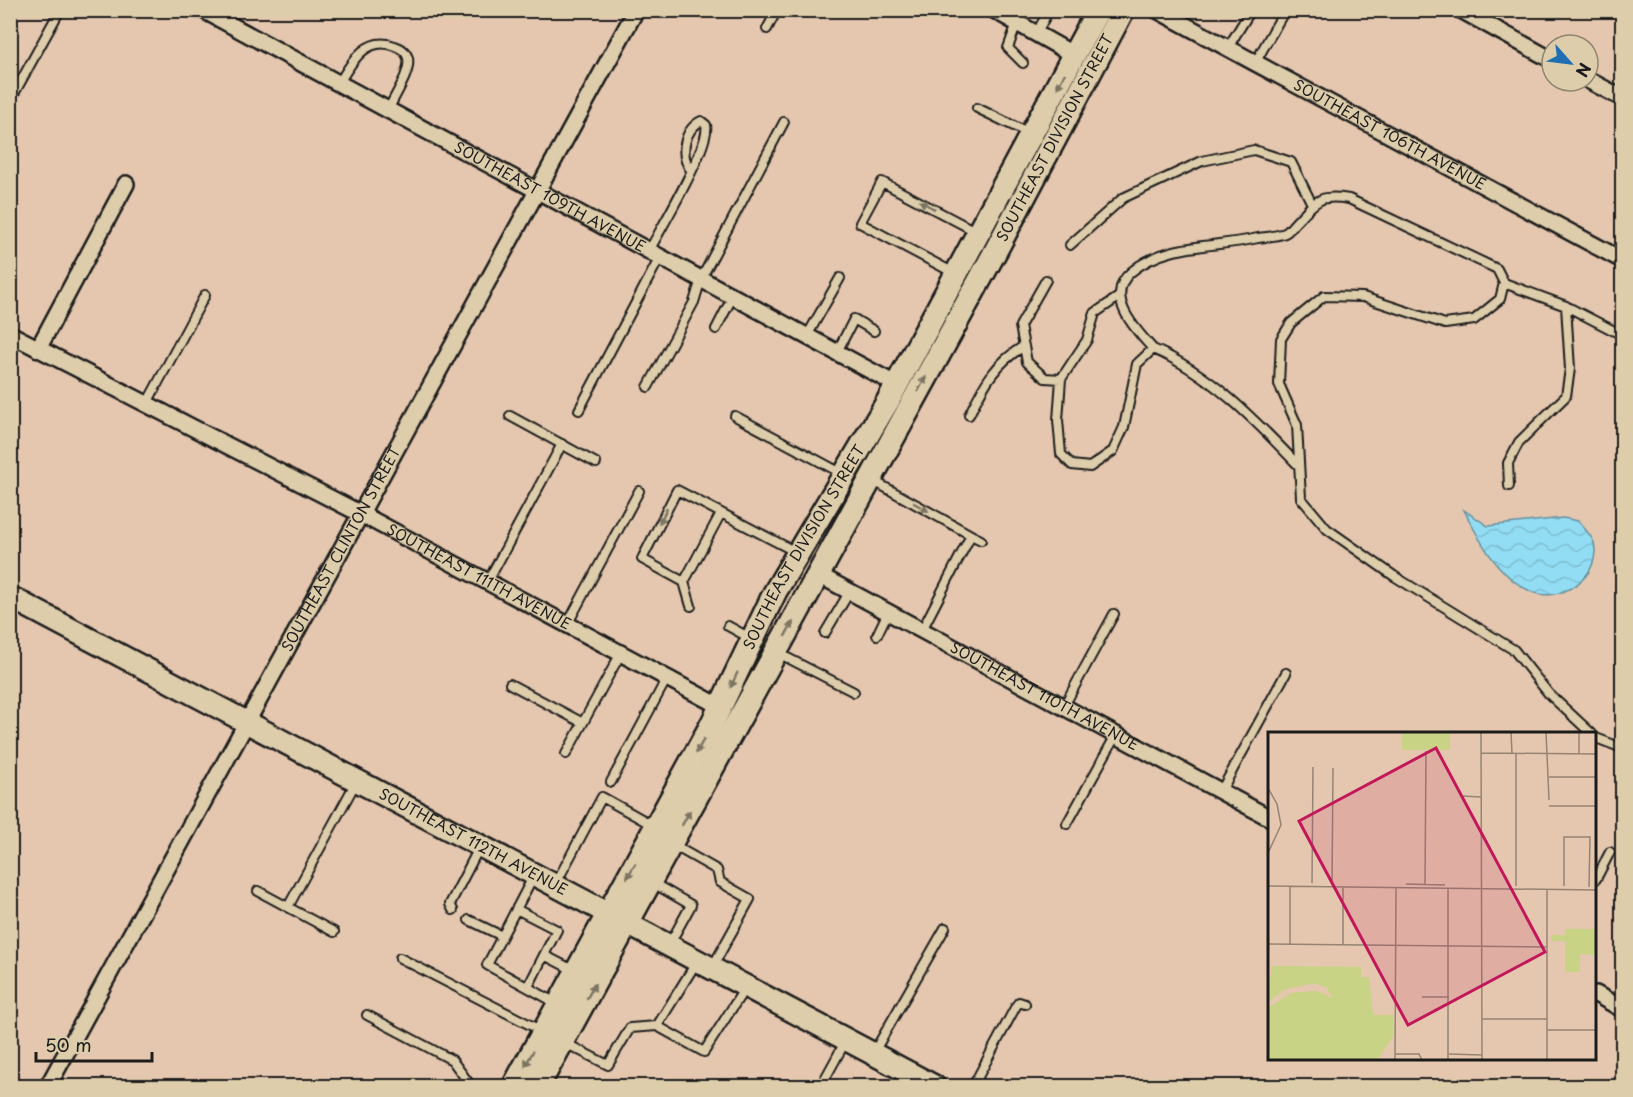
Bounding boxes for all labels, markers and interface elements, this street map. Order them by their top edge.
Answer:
street label: SOUTHEAST DIVISION STREET [990,29,1119,245]
north arrow [1540,33,1600,93]
text: N [1571,59,1598,82]
one-way arrow [1056,73,1066,90]
street label: SOUTHEAST 106TH AVENUE [1290,73,1491,195]
street label: SOUTHEAST 109TH AVENUE [450,135,650,257]
one-way arrow [918,200,935,210]
one-way arrow [917,375,927,392]
street label: SOUTHEAST DIVISION STREET [736,439,870,653]
street label: SOUTHEAST CLINTON STREET [275,441,406,655]
one-way arrow [913,502,930,512]
one-way arrow [659,507,669,525]
street label: SOUTHEAST 111TH AVENUE [383,517,576,635]
one-way arrow [784,620,794,637]
street label: SOUTHEAST 110TH AVENUE [947,635,1144,755]
one-way arrow [729,671,738,688]
inset map [1268,732,1597,1061]
one-way arrow [695,738,705,755]
street label: SOUTHEAST 112TH AVENUE [375,781,572,900]
one-way arrow [681,810,691,827]
one-way arrow [626,863,637,879]
one-way arrow [586,982,596,999]
scale bar [36,1025,152,1063]
text: 50 m [45,1031,92,1058]
one-way arrow [524,1050,534,1067]

